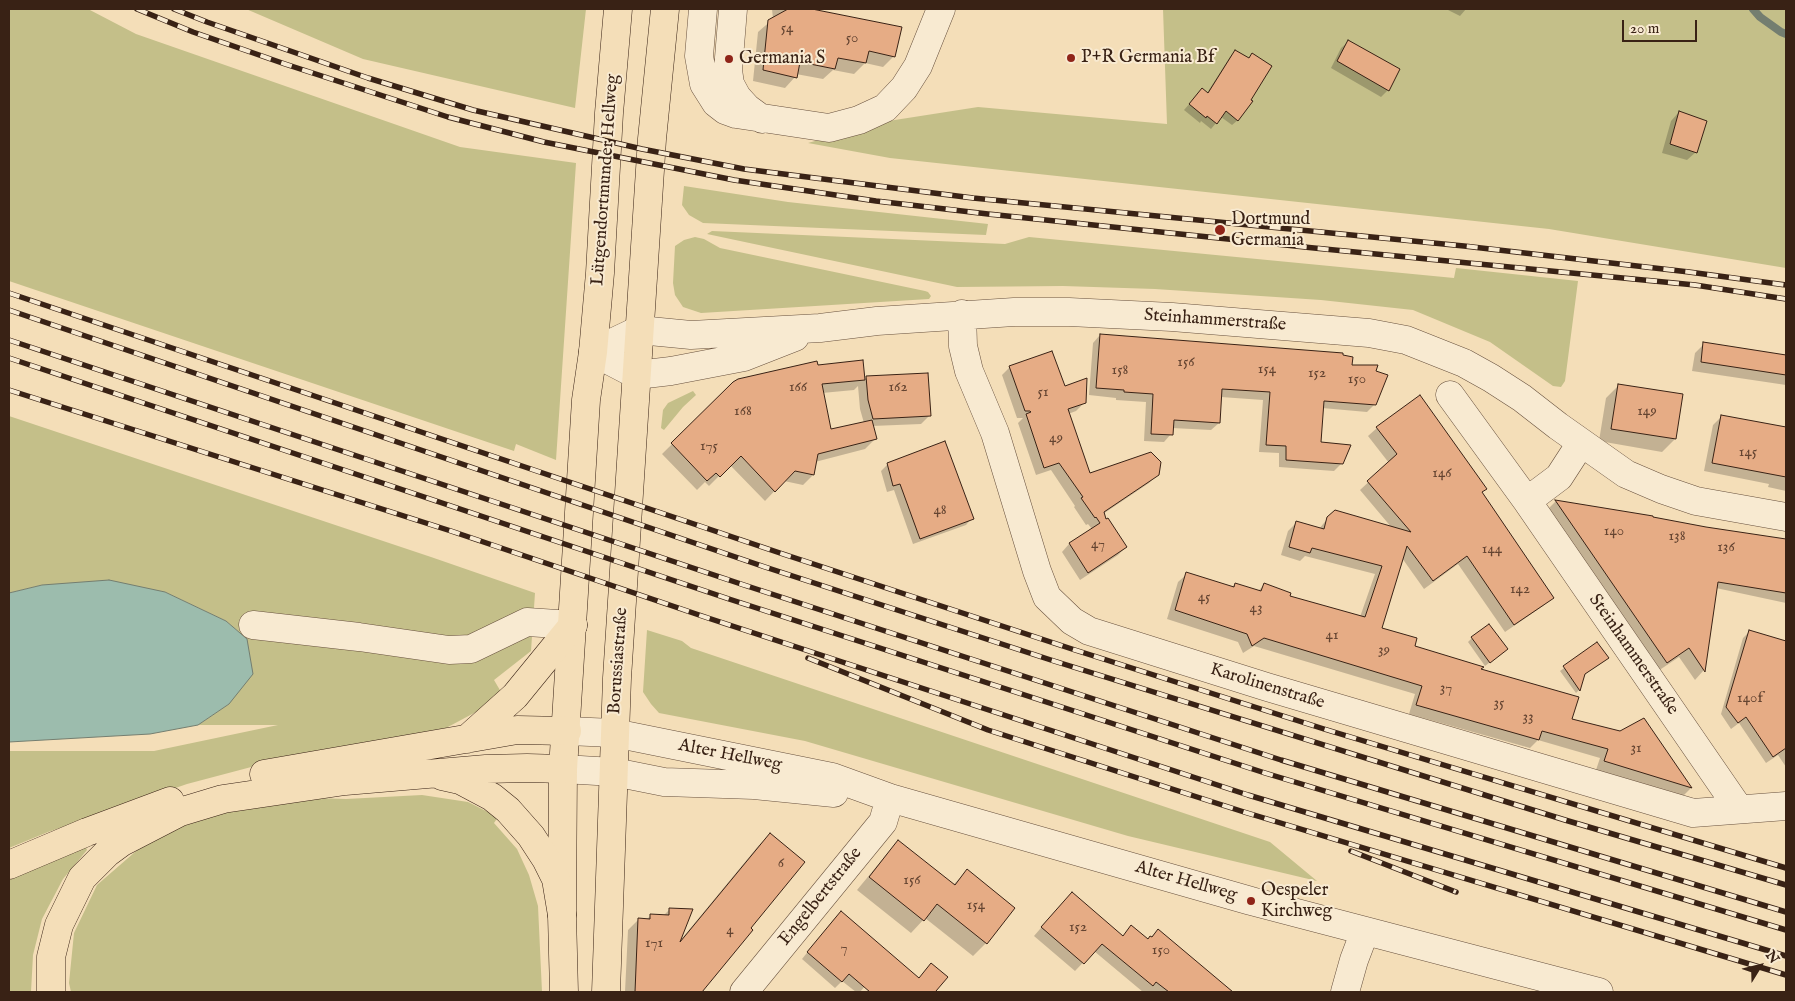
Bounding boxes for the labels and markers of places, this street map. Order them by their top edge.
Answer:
place label: P+R Germania Bf [1081,47,1214,69]
place label: Germania S [739,48,825,70]
marker: P+R Germania Bf [1065,52,1077,64]
marker: Germania S [723,53,735,65]
place label: Dortmund Germania [1231,209,1310,252]
marker: Dortmund Germania [1213,223,1227,237]
place label: Oespeler Kirchweg [1261,880,1332,922]
marker: Oespeler Kirchweg [1245,895,1257,907]

